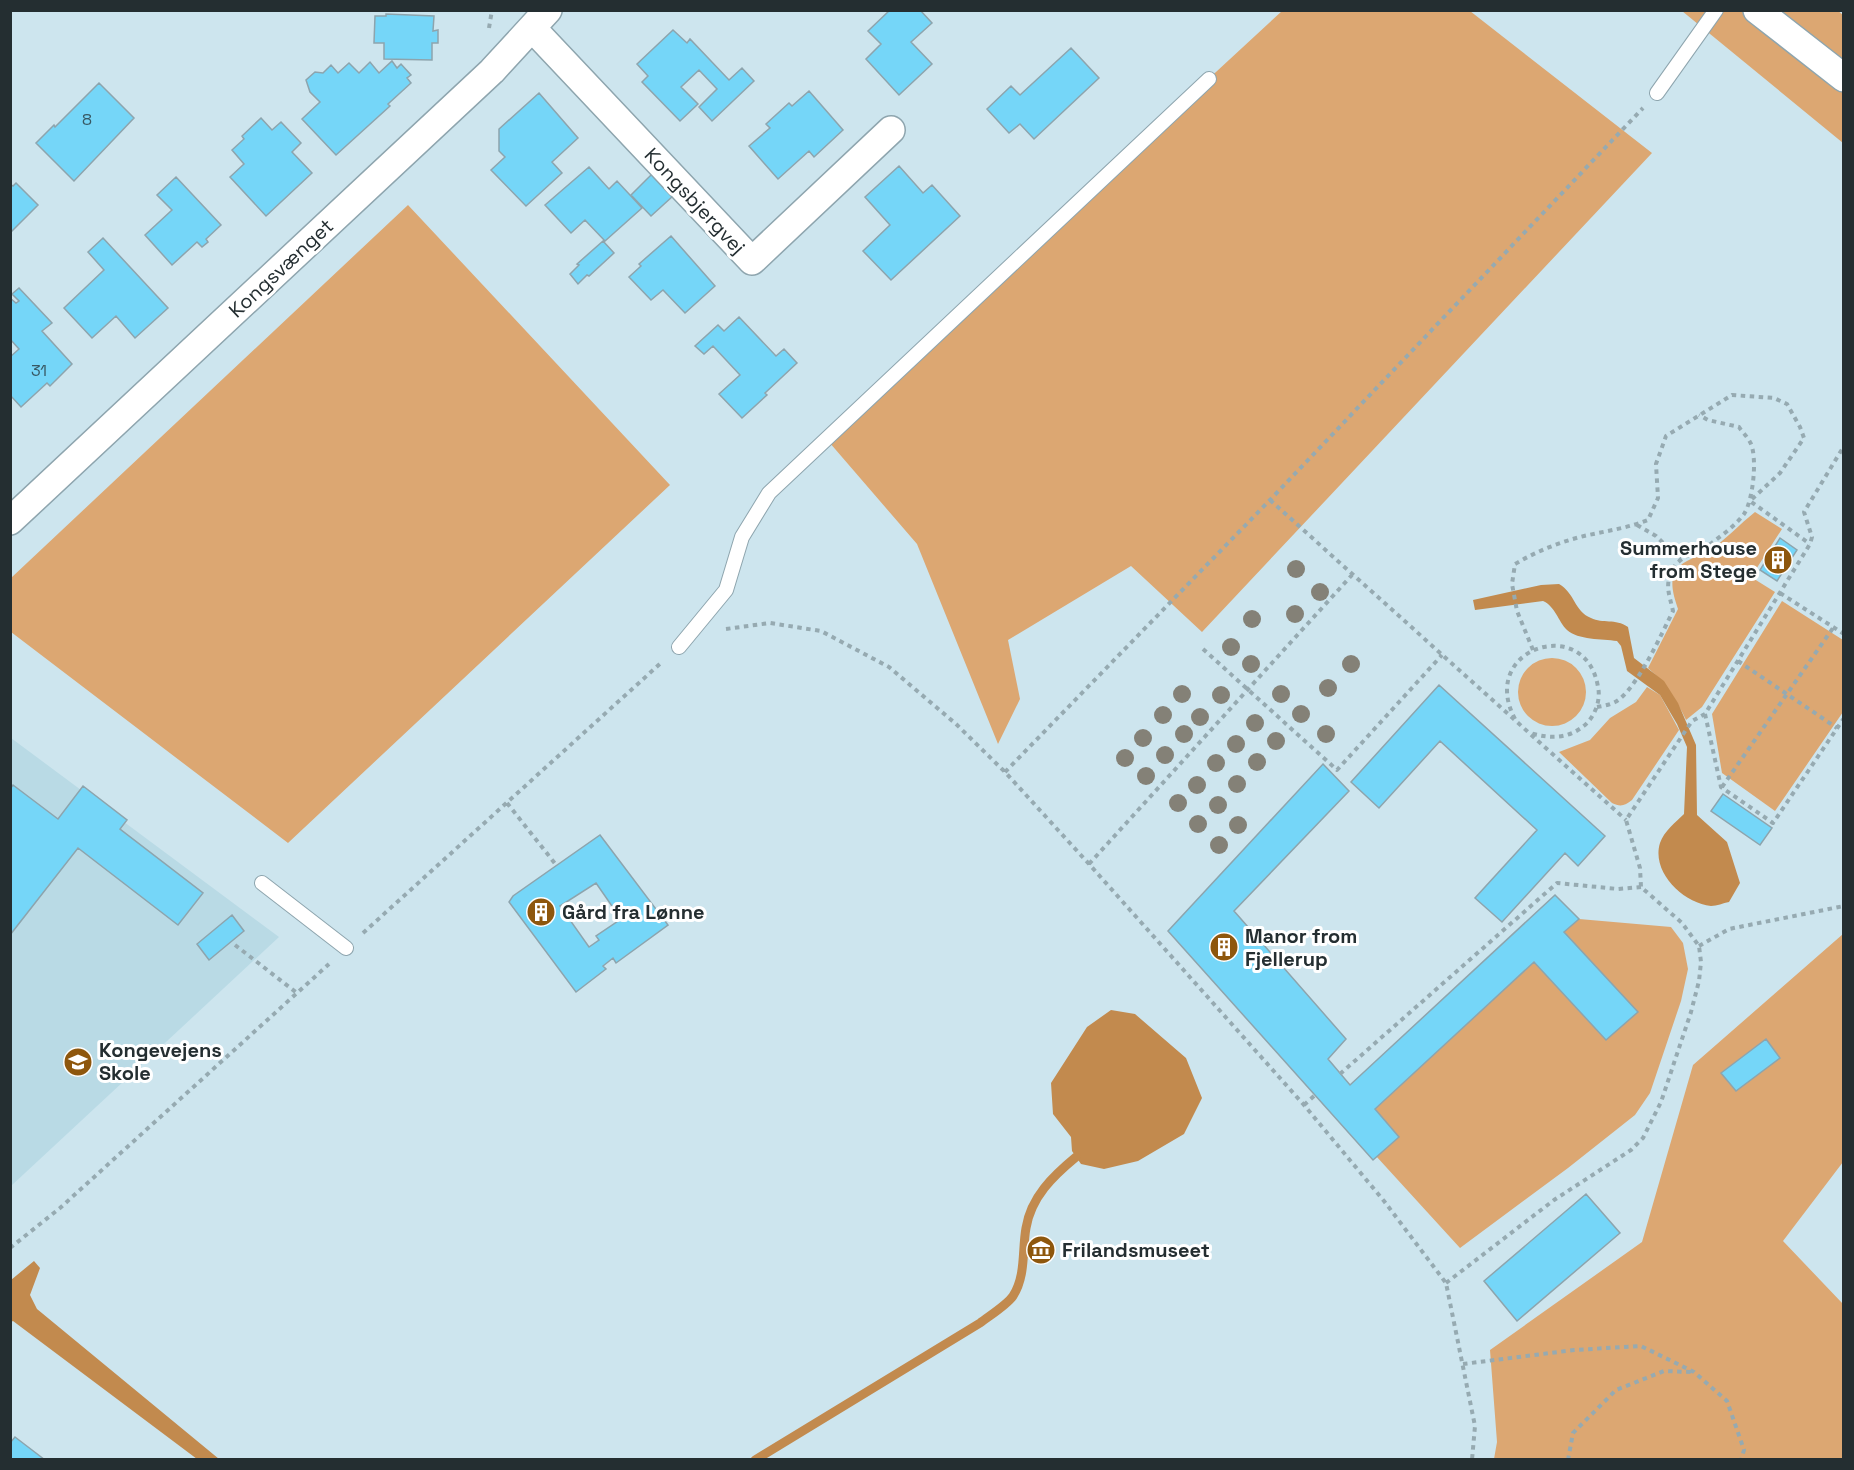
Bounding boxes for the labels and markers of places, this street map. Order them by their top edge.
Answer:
place label: Summerhouse from Stege [1620,535,1757,584]
building icon: Summerhouse from Stege [1762,544,1794,576]
building icon: Gård fra Lønne [525,896,557,928]
place label: Gård fra Lønne [562,899,705,925]
place label: Manor from Fjellerup [1245,923,1357,972]
building icon: Manor from Fjellerup [1208,931,1240,963]
place label: Kongevejens Skole [99,1037,222,1086]
school or university icon: Kongevejens Skole [62,1046,94,1078]
museum icon: Frilandsmuseet [1025,1234,1057,1266]
place label: Frilandsmuseet [1062,1237,1210,1263]

